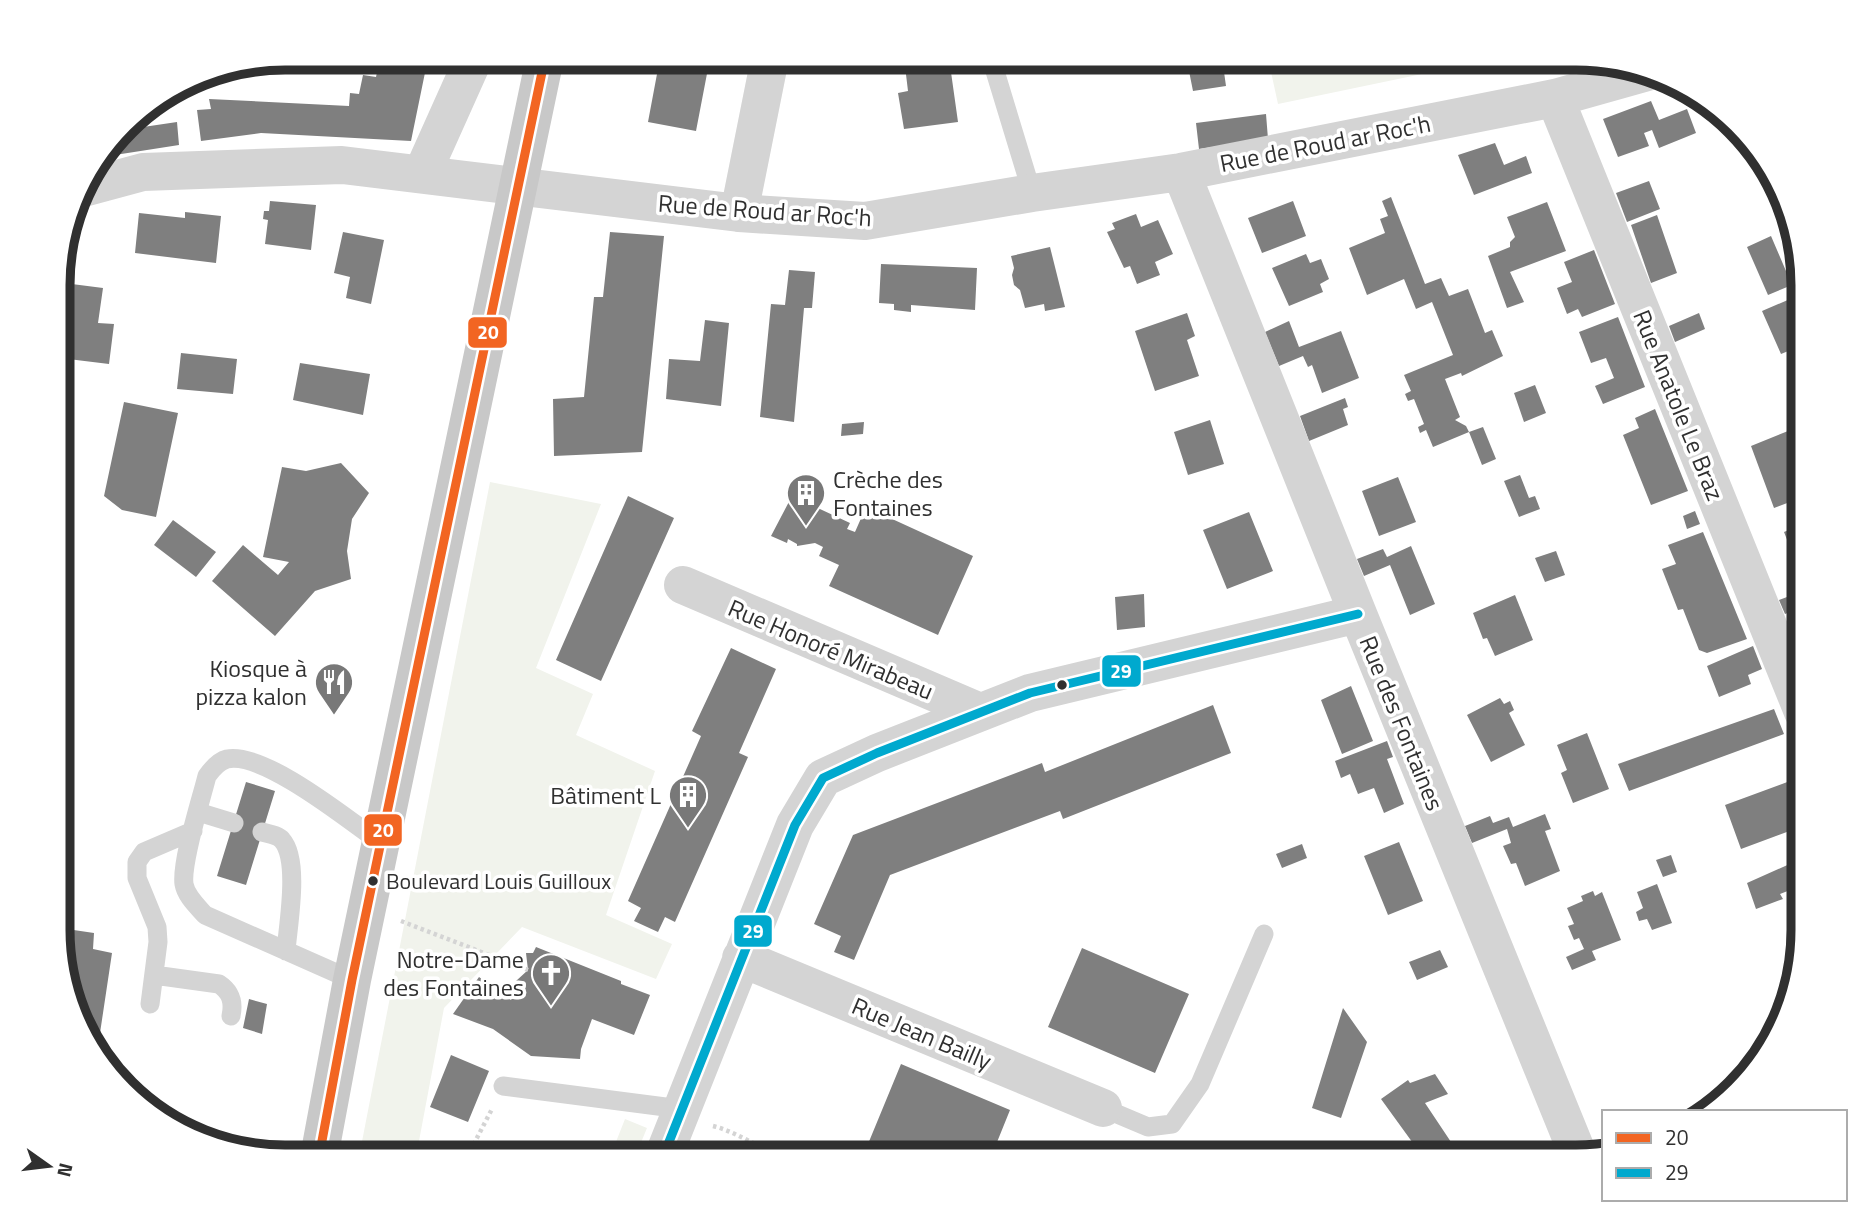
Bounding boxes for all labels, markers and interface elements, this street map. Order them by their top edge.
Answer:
street label: Rue de Roud ar Roc'h [1216,105,1434,181]
street label: Rue de Roud ar Roc'h [657,185,873,235]
street label: Rue Anatole Le Braz [1624,304,1734,506]
line badge: 20 [467,316,508,349]
text: 20 [477,317,499,346]
place label: Crèche des Fontaines [833,461,943,525]
building icon: Crèche des Fontaines [785,472,827,527]
street label: Rue Honoré Mirabeau [723,589,939,709]
street label: Rue des Fontaines [1351,630,1453,816]
place label: Kiosque à pizza kalon [195,650,307,714]
line badge: 29 [1101,654,1142,688]
text: 29 [1110,656,1132,685]
restaurant icon: Kiosque à pizza kalon [313,661,355,716]
unlabelled marker [1055,678,1069,692]
building icon: Bâtiment L [667,774,709,829]
place label: Bâtiment L [550,777,661,813]
line badge: 20 [363,813,403,847]
text: 20 [372,815,394,844]
place label: Boulevard Louis Guilloux [386,864,611,898]
marker: Boulevard Louis Guilloux [366,874,380,888]
line badge: 29 [733,914,773,948]
text: 29 [742,916,764,945]
place label: Notre-Dame des Fontaines [383,941,524,1005]
church icon: Notre-Dame des Fontaines [530,952,572,1007]
street label: Rue Jean Bailly [847,987,998,1079]
legend [1602,1110,1847,1201]
text: 20 [1665,1121,1689,1153]
north arrow [14,1131,84,1201]
text: 29 [1665,1156,1689,1188]
text: N [50,1160,82,1180]

